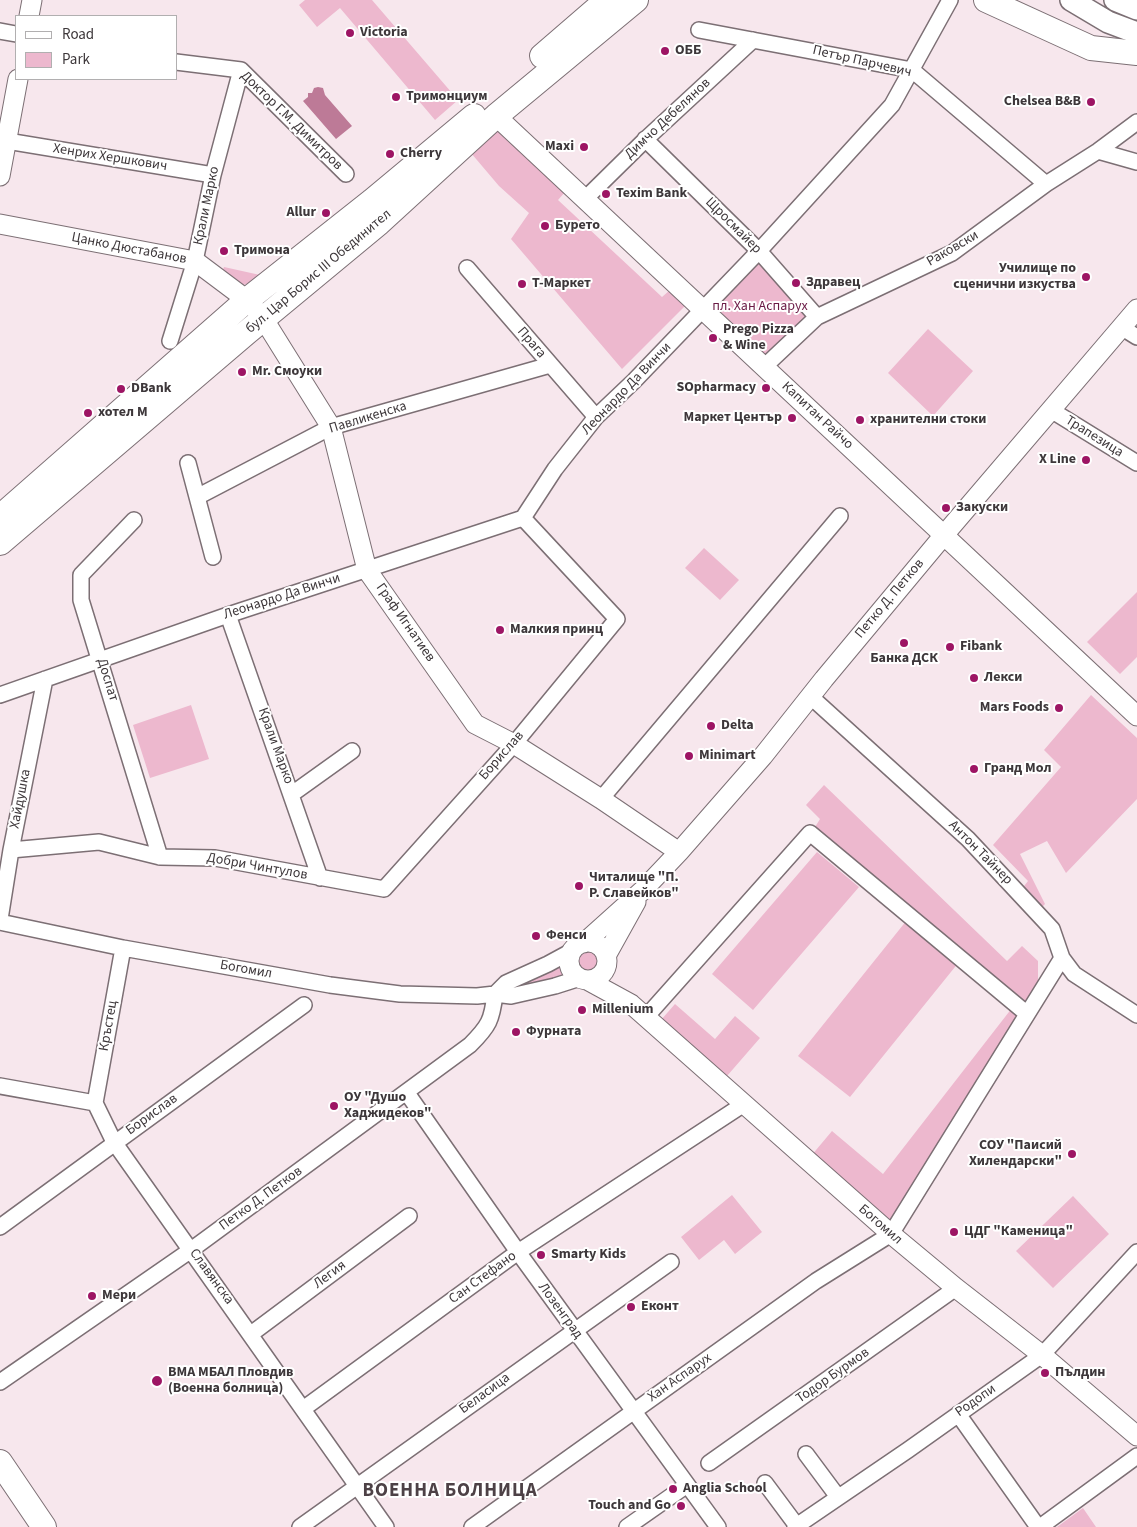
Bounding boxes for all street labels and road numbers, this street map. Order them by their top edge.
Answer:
street label: Петър Парчевич [811,42,913,82]
street label: Доктор Г.М. Димитров [236,68,346,174]
street label: Димчо Дебелянов [622,75,714,163]
street label: Хенрих Хершкович [52,141,168,175]
street label: Крали Марко [190,165,224,247]
street label: Щросмайер [701,194,765,258]
street label: бул. Цар Борис III Обединител [243,206,395,338]
street label: Раковски [924,227,982,271]
street label: Цанко Дюстабанов [70,230,188,268]
street label: Прага [513,324,549,362]
street label: Леонардо Да Винчи [579,339,675,439]
street label: Капитан Райчо [778,379,856,453]
street label: Павликенска [327,398,409,438]
street label: Трапезица [1062,413,1126,461]
street label: Петко Д. Петков [852,556,928,642]
street label: Леонардо Да Винчи [221,570,343,624]
street label: Граф Игнатиев [372,581,438,665]
street label: Доспат [93,656,121,704]
street label: Крали Марко [253,705,297,787]
street label: Борислав [476,728,528,784]
street label: Хайдушка [7,768,35,830]
street label: Антон Тайнер [944,817,1016,889]
street label: Добри Чинтулов [205,850,309,884]
street label: Богомил [219,957,273,983]
street label: Кръстец [96,999,122,1053]
street label: Борислав [123,1091,181,1139]
street label: Петко Д. Петков [216,1163,306,1235]
street label: Богомил [855,1201,905,1249]
street label: Славянска [185,1246,237,1308]
street label: Сан Стефано [446,1248,520,1308]
street label: Легия [310,1257,350,1293]
street label: Лозенград [534,1280,586,1342]
street label: Тодор Бурмов [793,1345,873,1407]
street label: Хан Аспарух [645,1350,715,1406]
street label: Беласица [456,1370,514,1418]
street label: Родопи [952,1381,1000,1421]

